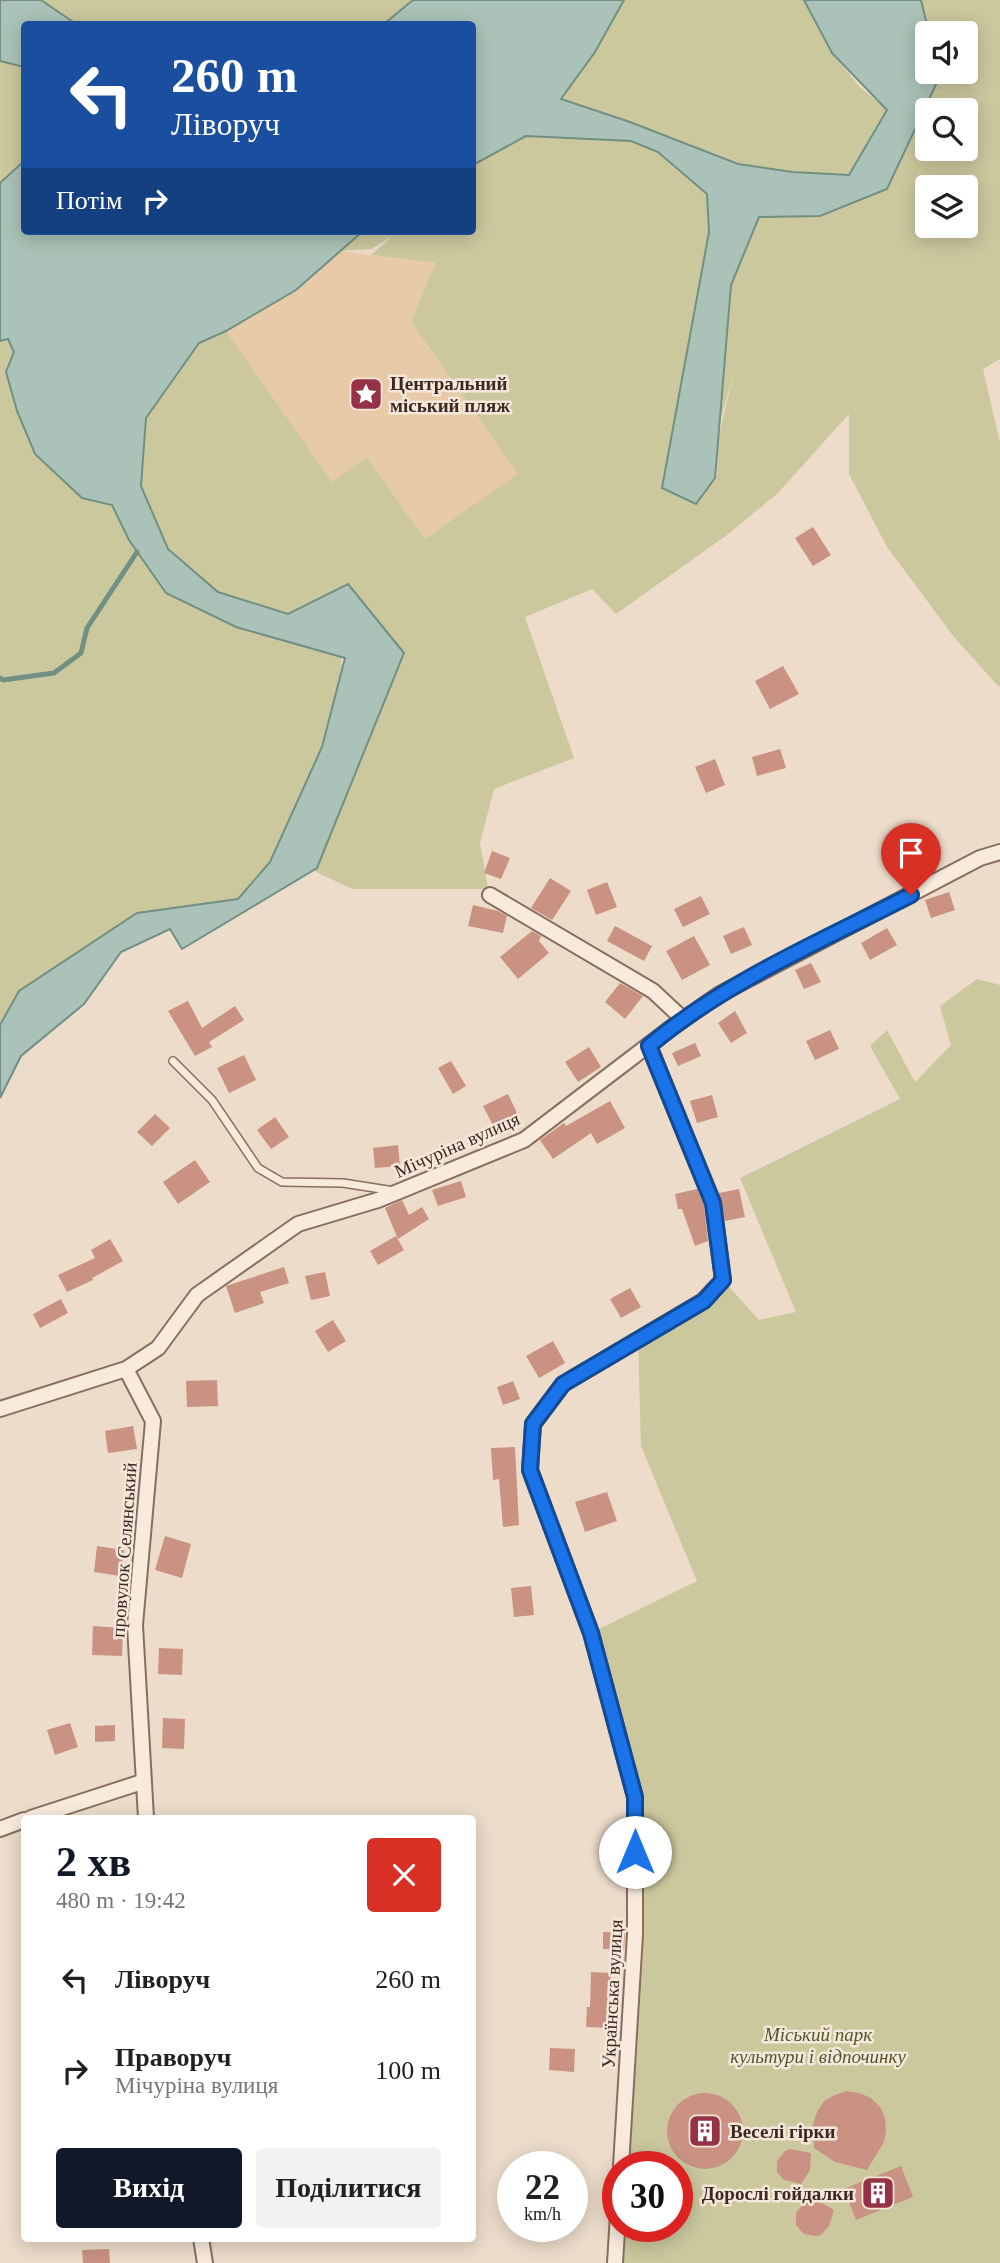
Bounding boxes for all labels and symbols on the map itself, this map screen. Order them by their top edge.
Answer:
place label: Центральний міський пляж [390,373,510,416]
place icon: Центральний міський пляж [347,375,385,413]
pin [881,823,941,895]
street label: Мічуріна вулиця [391,1108,523,1182]
street label: провулок Селянський [107,1462,141,1638]
position arrow [598,1815,672,1889]
street label: Українська вулиця [598,1919,626,2069]
park label: Міський парк культури і відпочинку [730,2024,906,2067]
building icon: Веселі гірки [686,2112,724,2150]
place label: Веселі гірки [730,2121,836,2142]
speed limit sign: 30 [602,2151,693,2242]
building icon: Дорослі гойдалки [859,2174,897,2212]
place label: Дорослі гойдалки [702,2183,854,2204]

